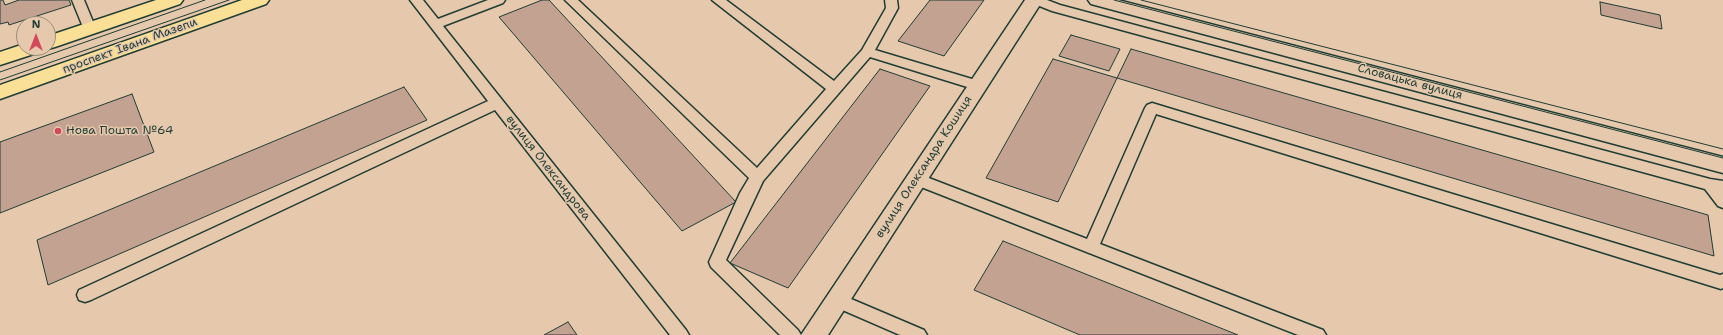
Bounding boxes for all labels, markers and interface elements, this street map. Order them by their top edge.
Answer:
street label: проспект Івана Мазепи [61,15,199,77]
north arrow [16,16,56,56]
text: N [32,17,40,32]
street label: Словацька вулиця [1356,61,1464,103]
street label: вулиця Олександра Кошиця [873,93,975,241]
street label: вулиця Олександрова [502,113,594,223]
place label: Нова Пошта №64 [66,124,173,138]
marker: Нова Пошта №64 [53,126,63,136]

